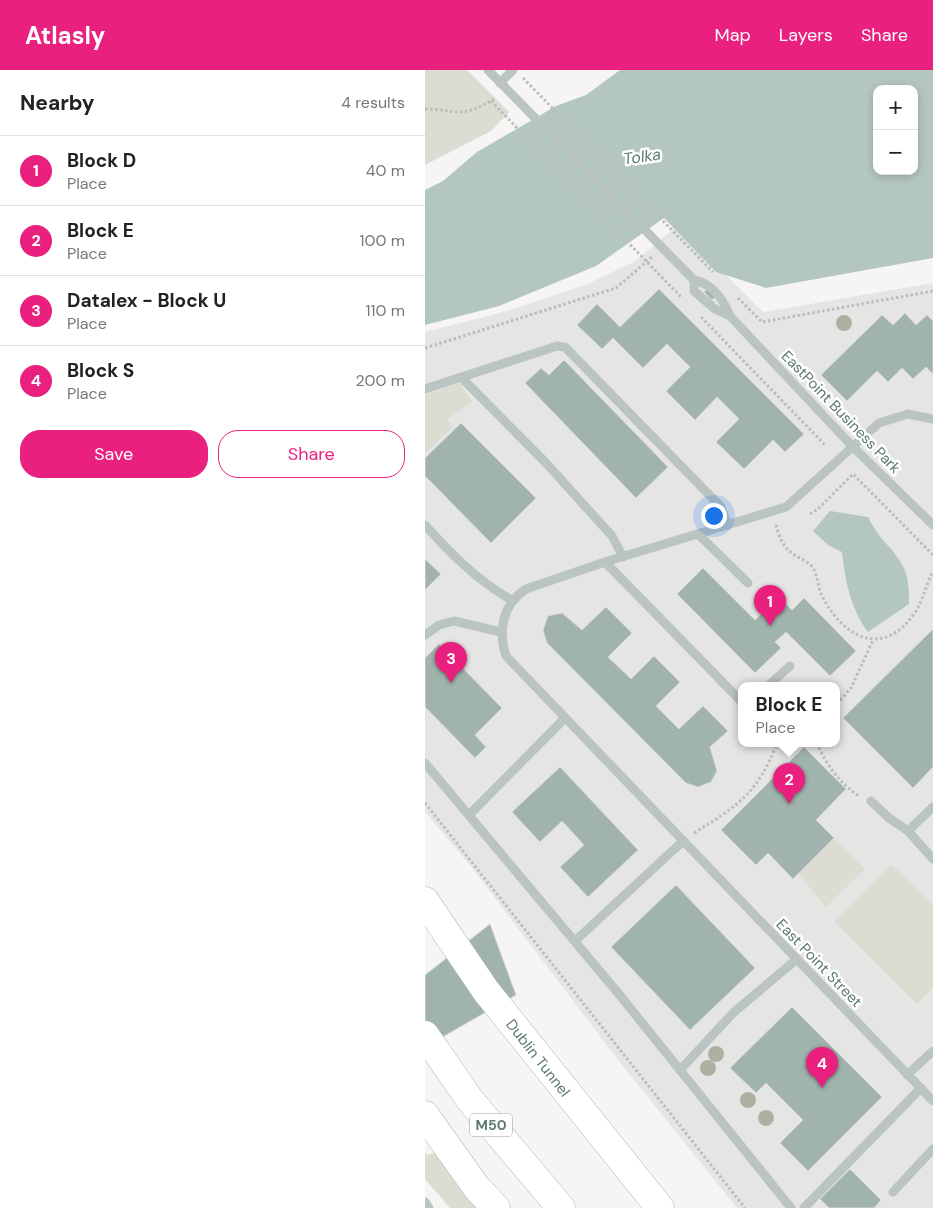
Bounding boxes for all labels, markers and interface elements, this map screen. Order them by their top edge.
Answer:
text: Atlasly [25,20,105,51]
text: Map [715,23,751,47]
text: Layers [779,23,833,47]
text: Share [861,23,908,47]
map controls [873,85,918,175]
button: + [873,85,918,130]
text: Nearby [20,89,94,117]
text: 4 results [341,92,405,113]
button: − [873,130,918,175]
water label: Tolka [622,143,662,170]
text: Block D [67,148,136,173]
text: 1 [33,160,39,181]
text: 40 m [366,160,405,181]
text: Place [67,173,107,194]
text: Block E [67,218,134,243]
text: 2 [31,230,41,251]
text: 100 m [360,230,405,251]
text: Place [67,243,107,264]
text: Datalex - Block U [67,288,226,313]
text: 3 [31,300,41,321]
text: 110 m [366,300,405,321]
text: Place [67,313,107,334]
street label: EastPoint Business Park [777,346,905,478]
text: Block S [67,358,134,383]
text: 4 [31,370,41,391]
text: 200 m [356,370,405,391]
text: Place [67,383,107,404]
button: Save [20,430,208,478]
button: Share [218,430,405,478]
your location [701,503,727,529]
pin: 1 [754,585,786,626]
pin: 3 [435,642,467,683]
popup [738,682,840,747]
text: Block E [756,692,822,717]
text: Place [756,717,795,738]
pin: 2 [773,763,805,804]
street label: East Point Street [772,915,866,1012]
street label: Dublin Tunnel [501,1015,575,1101]
pin: 4 [806,1047,838,1088]
road number: M50 [470,1114,512,1136]

